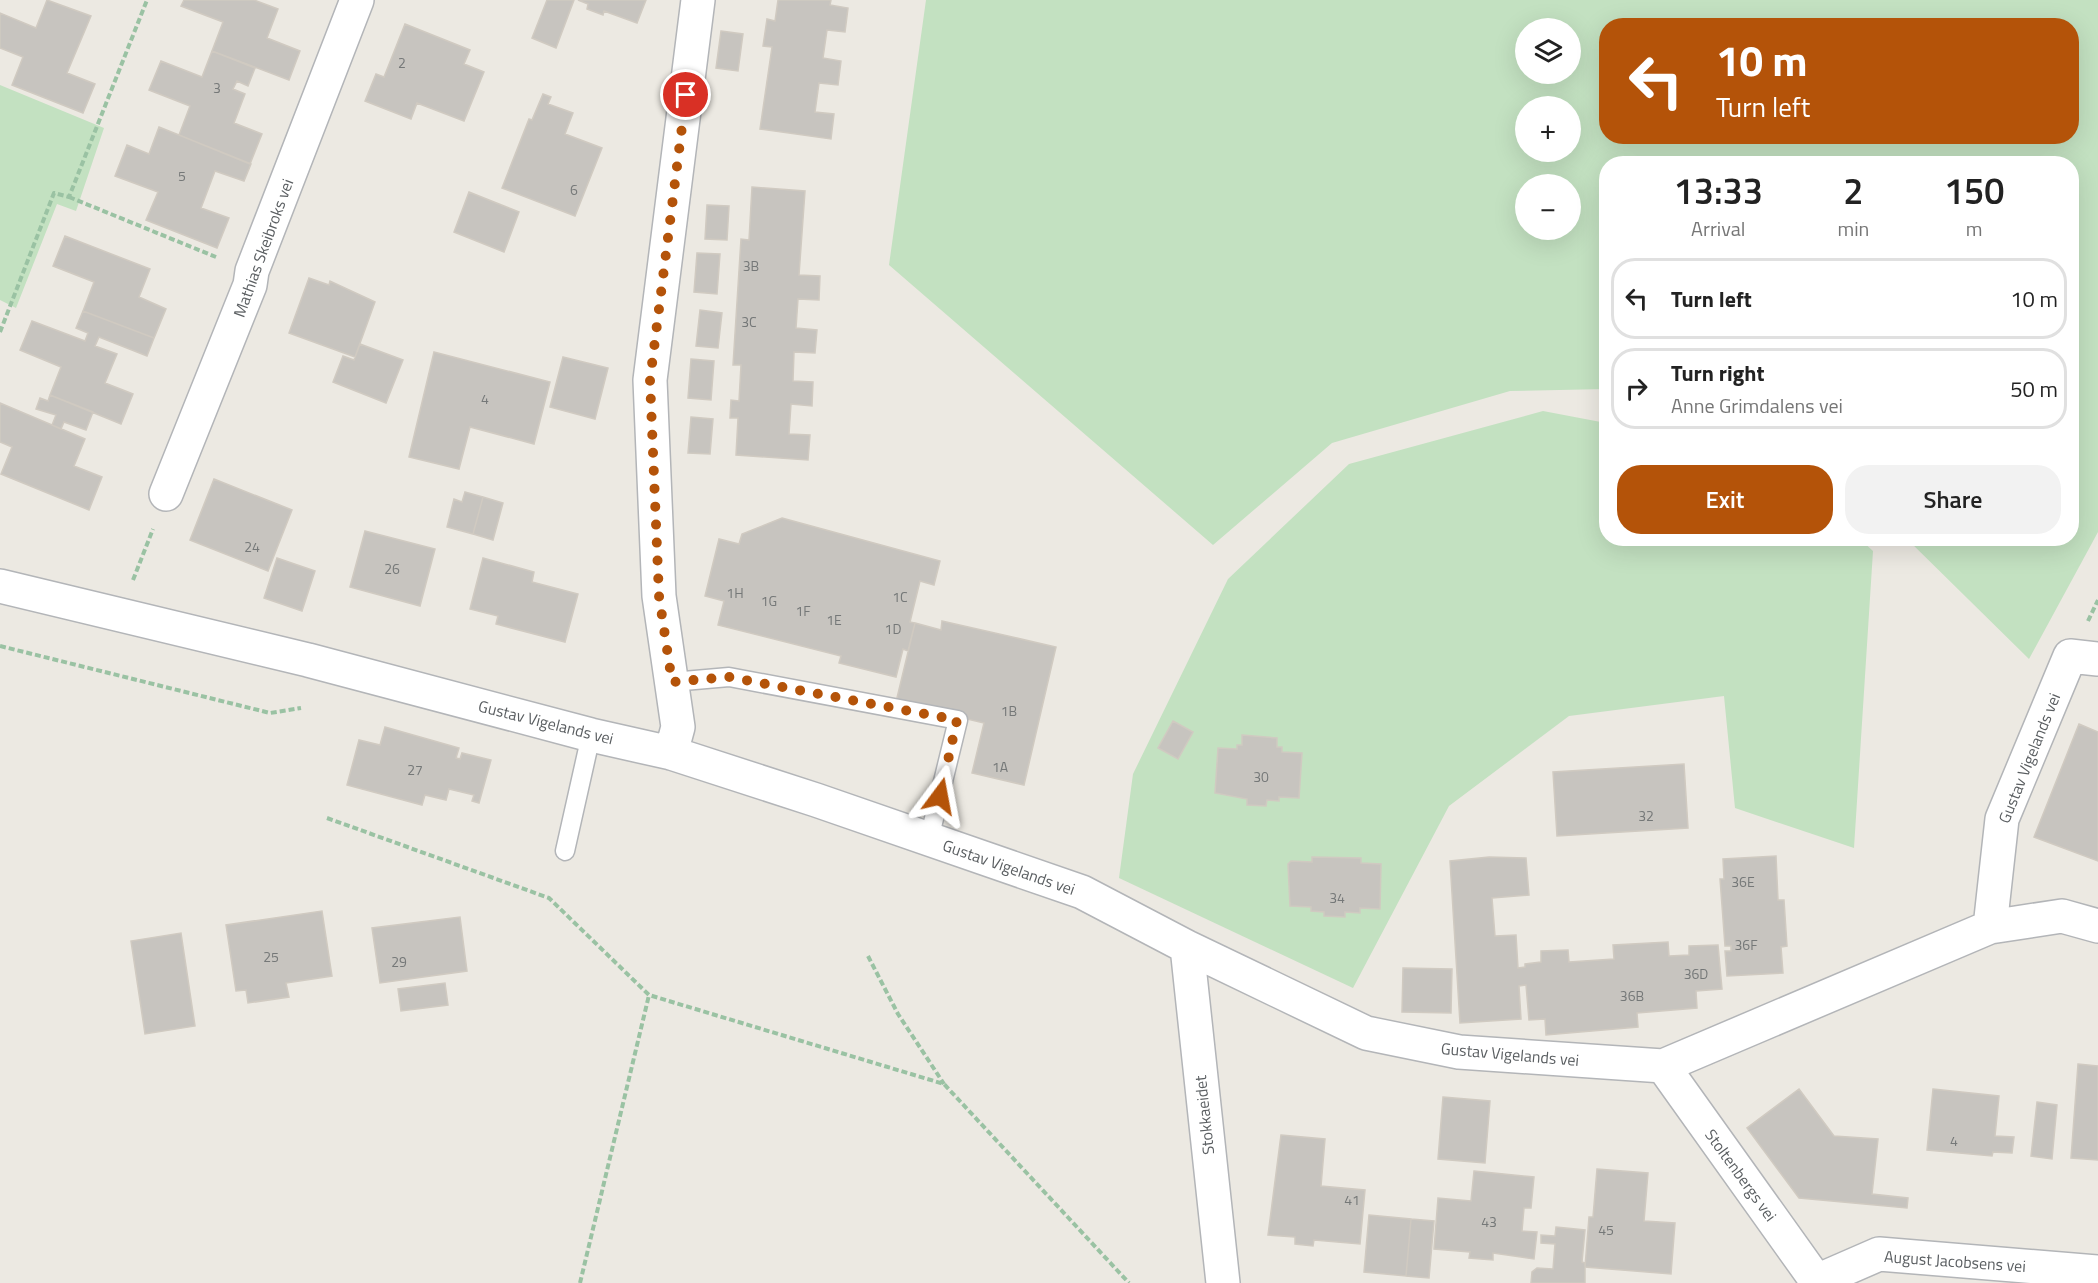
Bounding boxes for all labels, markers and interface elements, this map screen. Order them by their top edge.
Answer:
map controls [1515,18,1581,240]
button: layers [1515,18,1581,84]
text: 10 m [1716,28,1808,92]
icon: left [1617,42,1695,120]
house number: 2 [398,52,406,73]
pin [660,69,711,120]
house number: 3 [213,77,221,98]
icon: arrive [669,78,702,111]
text: Turn left [1716,86,1810,127]
button: + [1515,96,1581,162]
text: 13:33 [1674,163,1763,218]
text: 2 [1843,163,1863,218]
text: 150 [1944,163,2004,218]
house number: 5 [178,165,186,186]
button: − [1515,174,1581,240]
street label: Mathias Skeibroks vei [227,175,299,321]
house number: 6 [570,179,578,200]
text: Arrival [1691,213,1745,244]
text: min [1837,213,1869,244]
text: m [1966,213,1982,244]
house number: 3B [743,255,759,276]
icon: left [1620,282,1653,315]
text: Turn left [1671,282,1752,316]
text: 10 m [2010,282,2058,316]
house number: 3C [741,311,757,332]
text: Turn right [1671,356,1765,390]
icon: right [1620,372,1653,405]
text: 50 m [2010,372,2058,406]
house number: 4 [481,388,489,409]
text: Anne Grimdalens vei [1671,390,1843,421]
button: Exit [1617,465,1833,534]
button: Share [1845,465,2061,534]
house number: 24 [244,536,260,557]
house number: 26 [384,558,400,579]
house number: 1H [726,582,744,603]
house number: 1C [892,586,908,607]
house number: 1G [761,590,777,611]
house number: 1F [795,600,811,621]
house number: 1E [826,609,842,630]
house number: 1D [885,618,901,639]
street label: Gustav Vigelands vei [1992,689,2066,827]
street label: Gustav Vigelands vei [476,694,616,750]
house number: 1B [1001,700,1017,721]
house number: 1A [992,756,1009,777]
house number: 27 [407,759,423,780]
position arrow [908,764,972,828]
house number: 30 [1253,766,1269,787]
house number: 32 [1638,805,1654,826]
street label: Gustav Vigelands vei [940,833,1078,901]
house number: 36E [1731,871,1755,892]
house number: 34 [1329,887,1345,908]
house number: 36F [1734,934,1758,955]
house number: 25 [263,946,279,967]
house number: 29 [391,951,407,972]
house number: 36D [1684,963,1708,984]
house number: 36B [1620,985,1644,1006]
street label: Gustav Vigelands vei [1440,1036,1580,1072]
street label: Stokkaeidet [1188,1074,1220,1156]
street label: Stoltenbergs vei [1699,1124,1783,1226]
house number: 4 [1950,1130,1958,1151]
house number: 41 [1344,1189,1360,1210]
house number: 43 [1481,1211,1497,1232]
house number: 45 [1598,1219,1614,1240]
street label: August Jacobsens vei [1883,1244,2027,1278]

